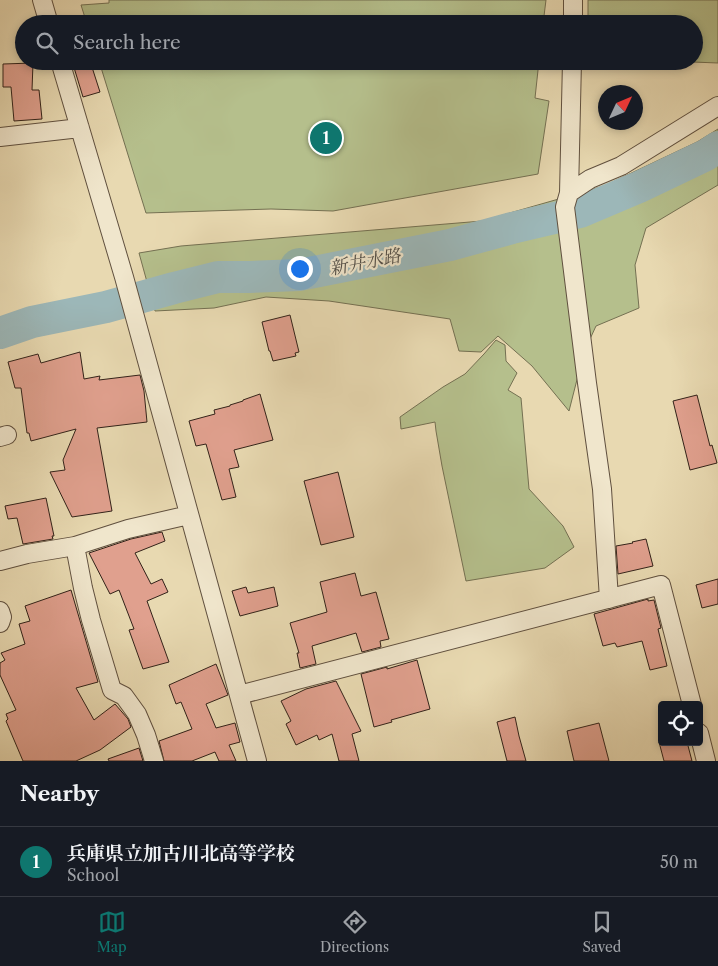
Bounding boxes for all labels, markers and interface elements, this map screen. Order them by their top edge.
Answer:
search box [15,15,703,70]
icon: search [33,29,61,57]
text: Search here [73,31,181,54]
north arrow [598,85,643,130]
pin: 1 [310,119,342,157]
water label: 新井水路 [328,244,404,280]
your location [287,256,313,282]
map controls [658,701,703,746]
button: locate [658,701,703,746]
text: Nearby [20,781,99,806]
text: 兵庫県立加古川北高等学校 [67,842,295,865]
text: 1 [32,852,40,872]
text: 50 m [660,852,698,872]
text: School [67,865,119,885]
tab: Map [97,908,127,956]
tab: Directions [320,908,389,956]
tab: Saved [582,908,621,956]

